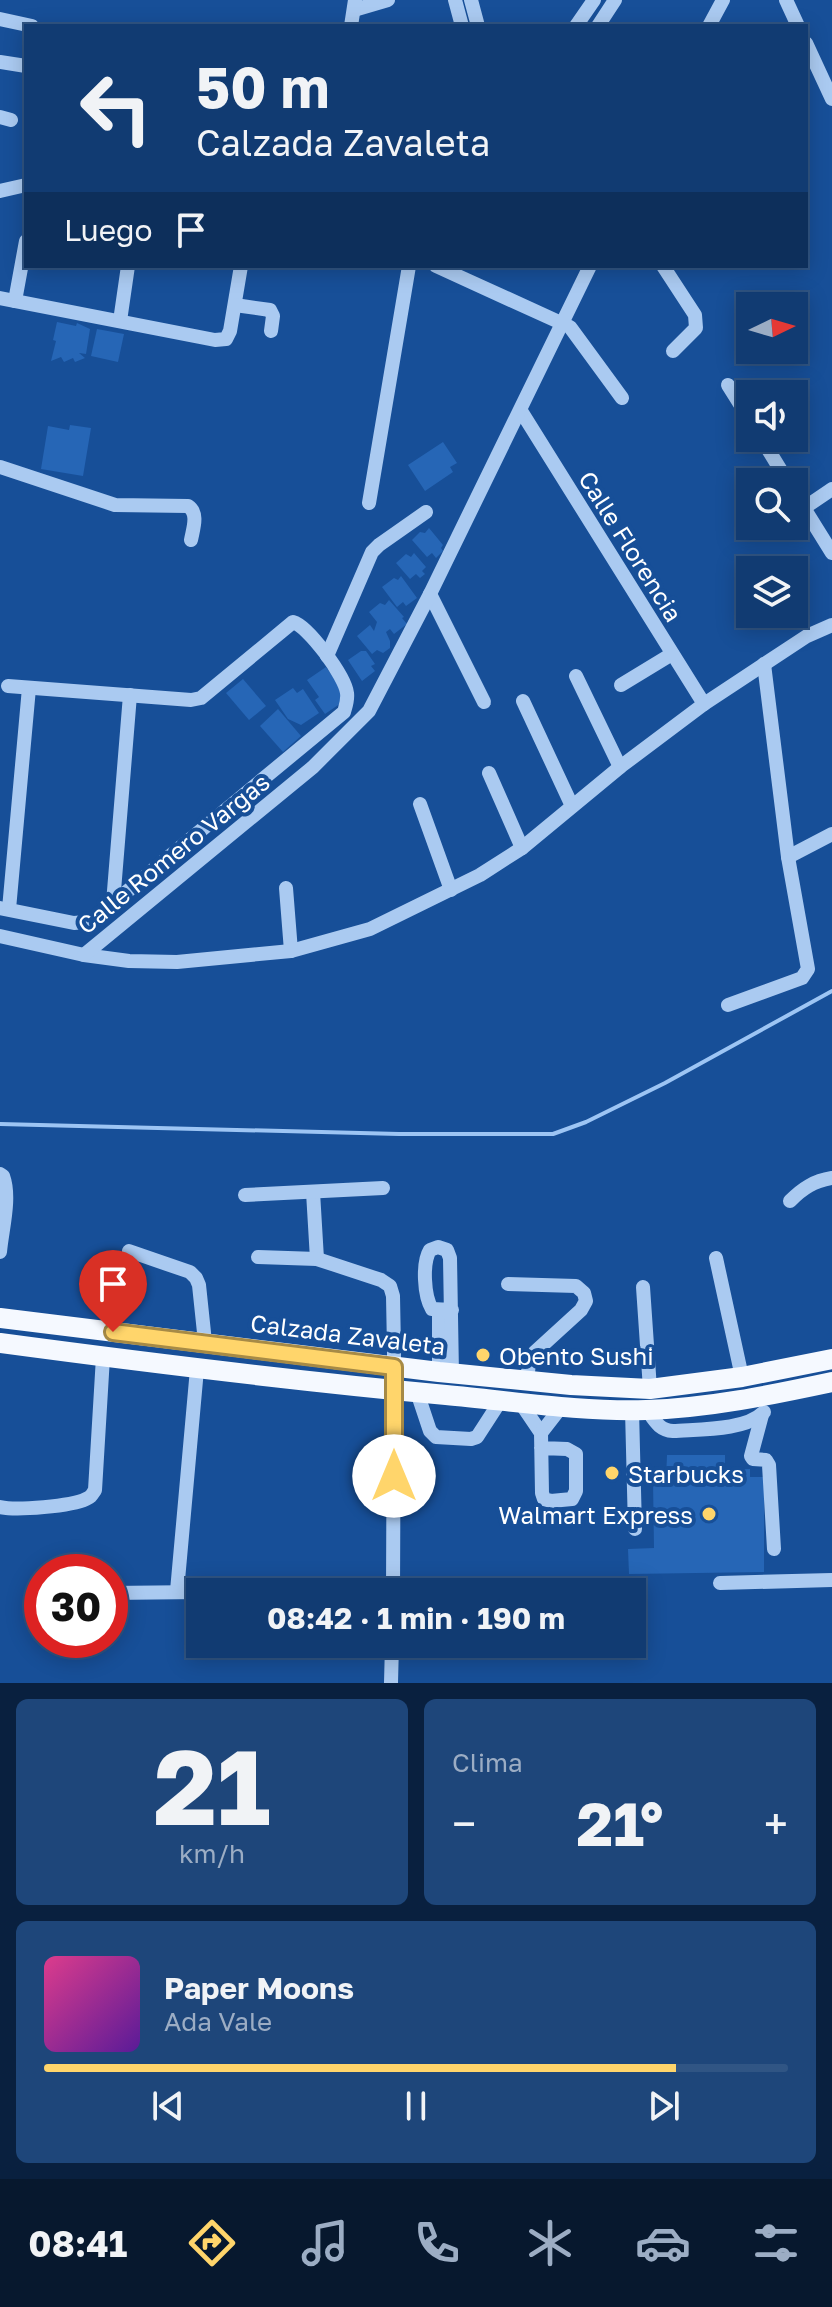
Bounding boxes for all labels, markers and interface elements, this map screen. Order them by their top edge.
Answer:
text: 50 m [196,53,330,120]
icon: left [64,56,168,160]
text: Calzada Zavaleta [196,121,490,164]
icon: arrive [169,208,213,252]
text: Luego [64,212,153,248]
north arrow [736,292,808,364]
map controls [736,292,808,628]
button: sound [736,380,808,452]
street label: Calle Florencia [573,465,689,627]
button: search [736,468,808,540]
button: layers [736,556,808,628]
street label: Calle Romero Vargas [71,767,275,939]
pin [79,1250,147,1332]
icon: arrive [91,1262,135,1306]
street label: Calzada Zavaleta [249,1308,447,1360]
place label: Obento Sushi [499,1341,654,1370]
marker: Obento Sushi [474,1346,492,1364]
position arrow [352,1434,436,1518]
place label: Starbucks [628,1459,744,1488]
marker: Starbucks [603,1464,621,1482]
place label: Walmart Express [498,1500,693,1529]
marker: Walmart Express [700,1505,718,1523]
speed limit sign: 30 [24,1554,128,1658]
text: 08:42 · 1 min · 190 m [267,1600,565,1636]
text: 21 [153,1723,271,1848]
text: Clima [452,1747,523,1778]
text: 21° [577,1787,663,1859]
text: − [452,1797,476,1850]
text: + [764,1797,788,1850]
text: km/h [179,1838,245,1869]
text: Paper Moons [164,1970,354,2006]
text: Ada Vale [164,2006,272,2037]
icon: previous [146,2084,190,2128]
icon: pause [394,2084,438,2128]
icon: next [642,2084,686,2128]
icon: directions [184,2215,240,2271]
icon: music [297,2215,353,2271]
icon: phone [409,2215,465,2271]
icon: climate [522,2215,578,2271]
icon: car [635,2215,691,2271]
icon: filters [748,2215,804,2271]
text: 08:41 [28,2222,127,2265]

